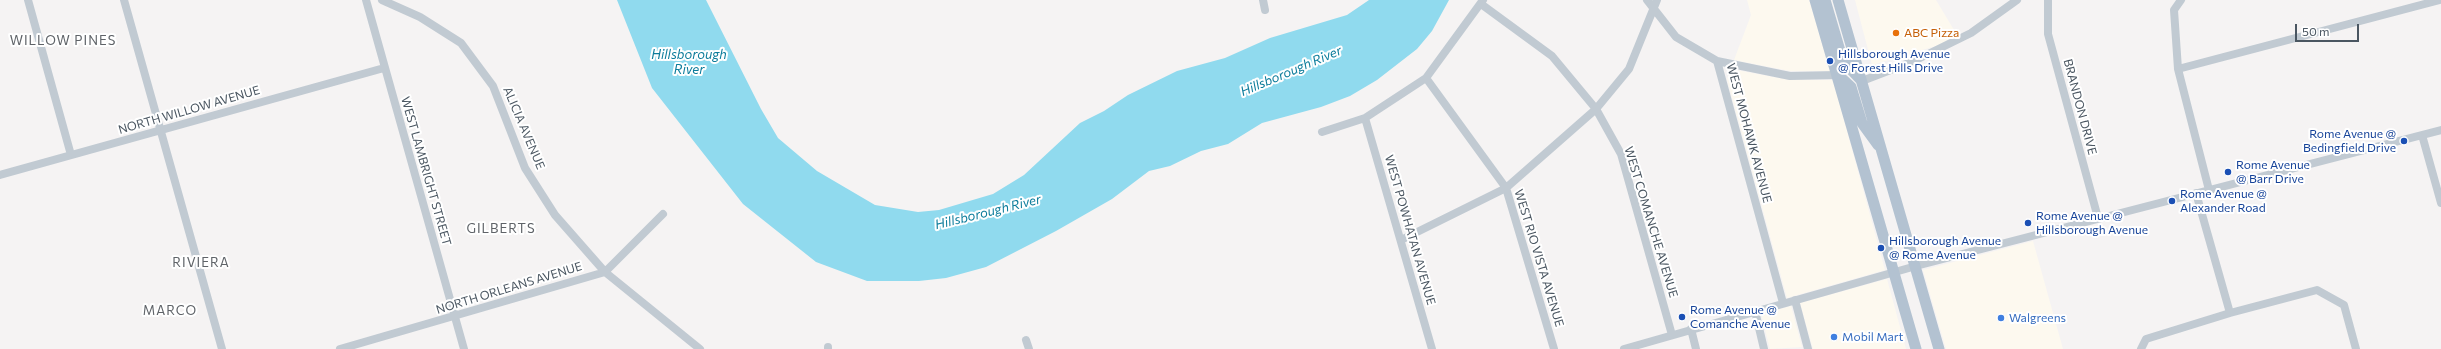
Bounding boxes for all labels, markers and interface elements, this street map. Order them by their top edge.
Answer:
scale bar [2297,16,2361,42]
text: 50 m [2302,24,2330,38]
place label: ABC Pizza [1904,26,1959,40]
marker: ABC Pizza [1891,28,1901,38]
district label: WILLOW PINES [10,33,116,49]
water label: Hillsborough River [1238,43,1344,99]
water label: Hillsborough River [651,47,727,78]
place label: Hillsborough Avenue @ Forest Hills Drive [1838,47,1950,75]
marker: Hillsborough Avenue @ Forest Hills Drive [1825,56,1835,66]
street label: BRANDON DRIVE [2060,57,2100,157]
street label: WEST MOHAWK AVENUE [1723,62,1775,204]
street label: NORTH WILLOW AVENUE [117,83,261,137]
street label: ALICIA AVENUE [500,85,548,171]
street label: WEST LAMBRIGHT STREET [398,95,454,247]
place label: Rome Avenue @ Bedingfield Drive [2303,127,2396,155]
marker: Rome Avenue @ Bedingfield Drive [2399,136,2409,146]
street label: WEST COMANCHE AVENUE [1621,145,1681,299]
street label: WEST POWHATAN AVENUE [1382,153,1438,307]
place label: Rome Avenue @ Barr Drive [2236,158,2310,186]
marker: Rome Avenue @ Barr Drive [2223,167,2233,177]
street label: WEST RIO VISTA AVENUE [1511,187,1567,329]
place label: Rome Avenue @ Alexander Road [2180,187,2267,215]
water label: Hillsborough River [933,191,1043,233]
marker: Rome Avenue @ Alexander Road [2167,196,2177,206]
place label: Rome Avenue @ Hillsborough Avenue [2036,209,2148,237]
marker: Rome Avenue @ Hillsborough Avenue [2023,218,2033,228]
district label: GILBERTS [466,221,536,237]
place label: Hillsborough Avenue @ Rome Avenue [1889,234,2001,262]
marker: Hillsborough Avenue @ Rome Avenue [1876,243,1886,253]
district label: RIVIERA [172,255,230,271]
street label: NORTH ORLEANS AVENUE [434,259,584,317]
district label: MARCO [143,303,197,319]
place label: Rome Avenue @ Comanche Avenue [1690,303,1790,331]
place label: Walgreens [2009,311,2066,325]
marker: Rome Avenue @ Comanche Avenue [1677,312,1687,322]
marker: Walgreens [1996,313,2006,323]
place label: Mobil Mart [1842,330,1904,344]
marker: Mobil Mart [1829,332,1839,342]

